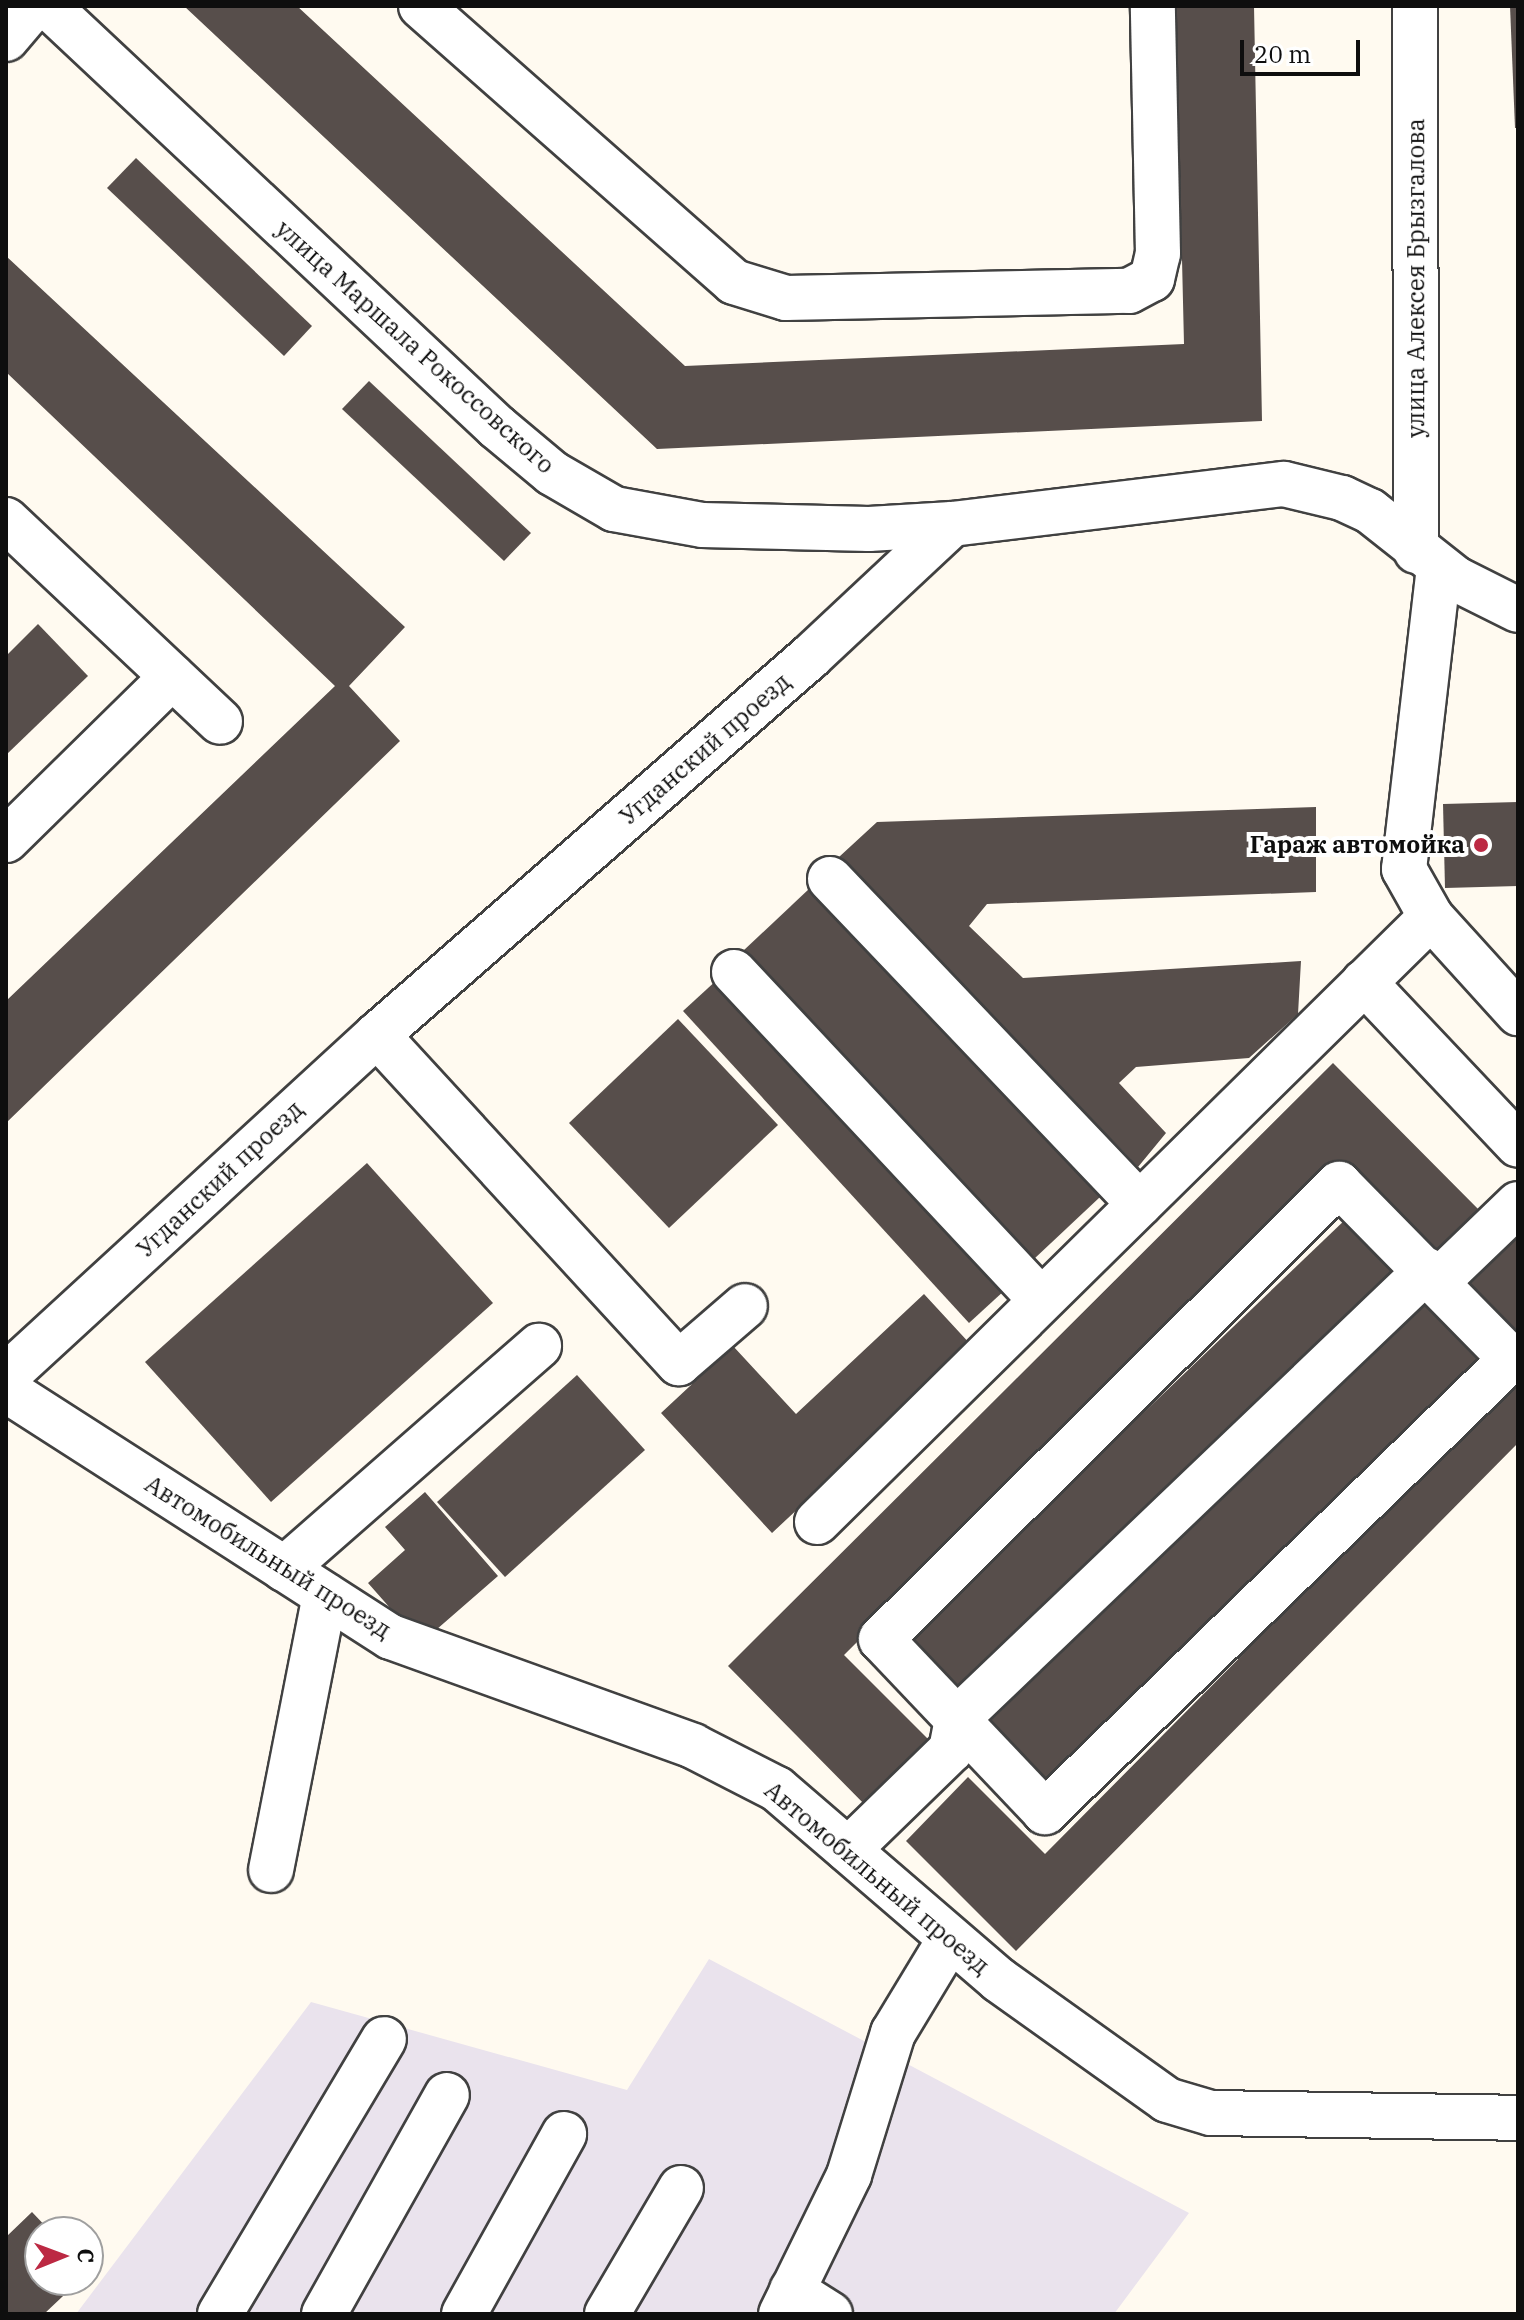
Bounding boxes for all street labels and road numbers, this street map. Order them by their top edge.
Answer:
street label: улица Алексея Брызгалова [1402,118,1430,438]
street label: улица Маршала Рокоссовского [270,214,560,480]
street label: Угданский проезд [614,667,796,831]
street label: Угданский проезд [131,1095,309,1263]
street label: Автомобильный проезд [140,1469,396,1645]
street label: Автомобильный проезд [759,1775,995,1981]

